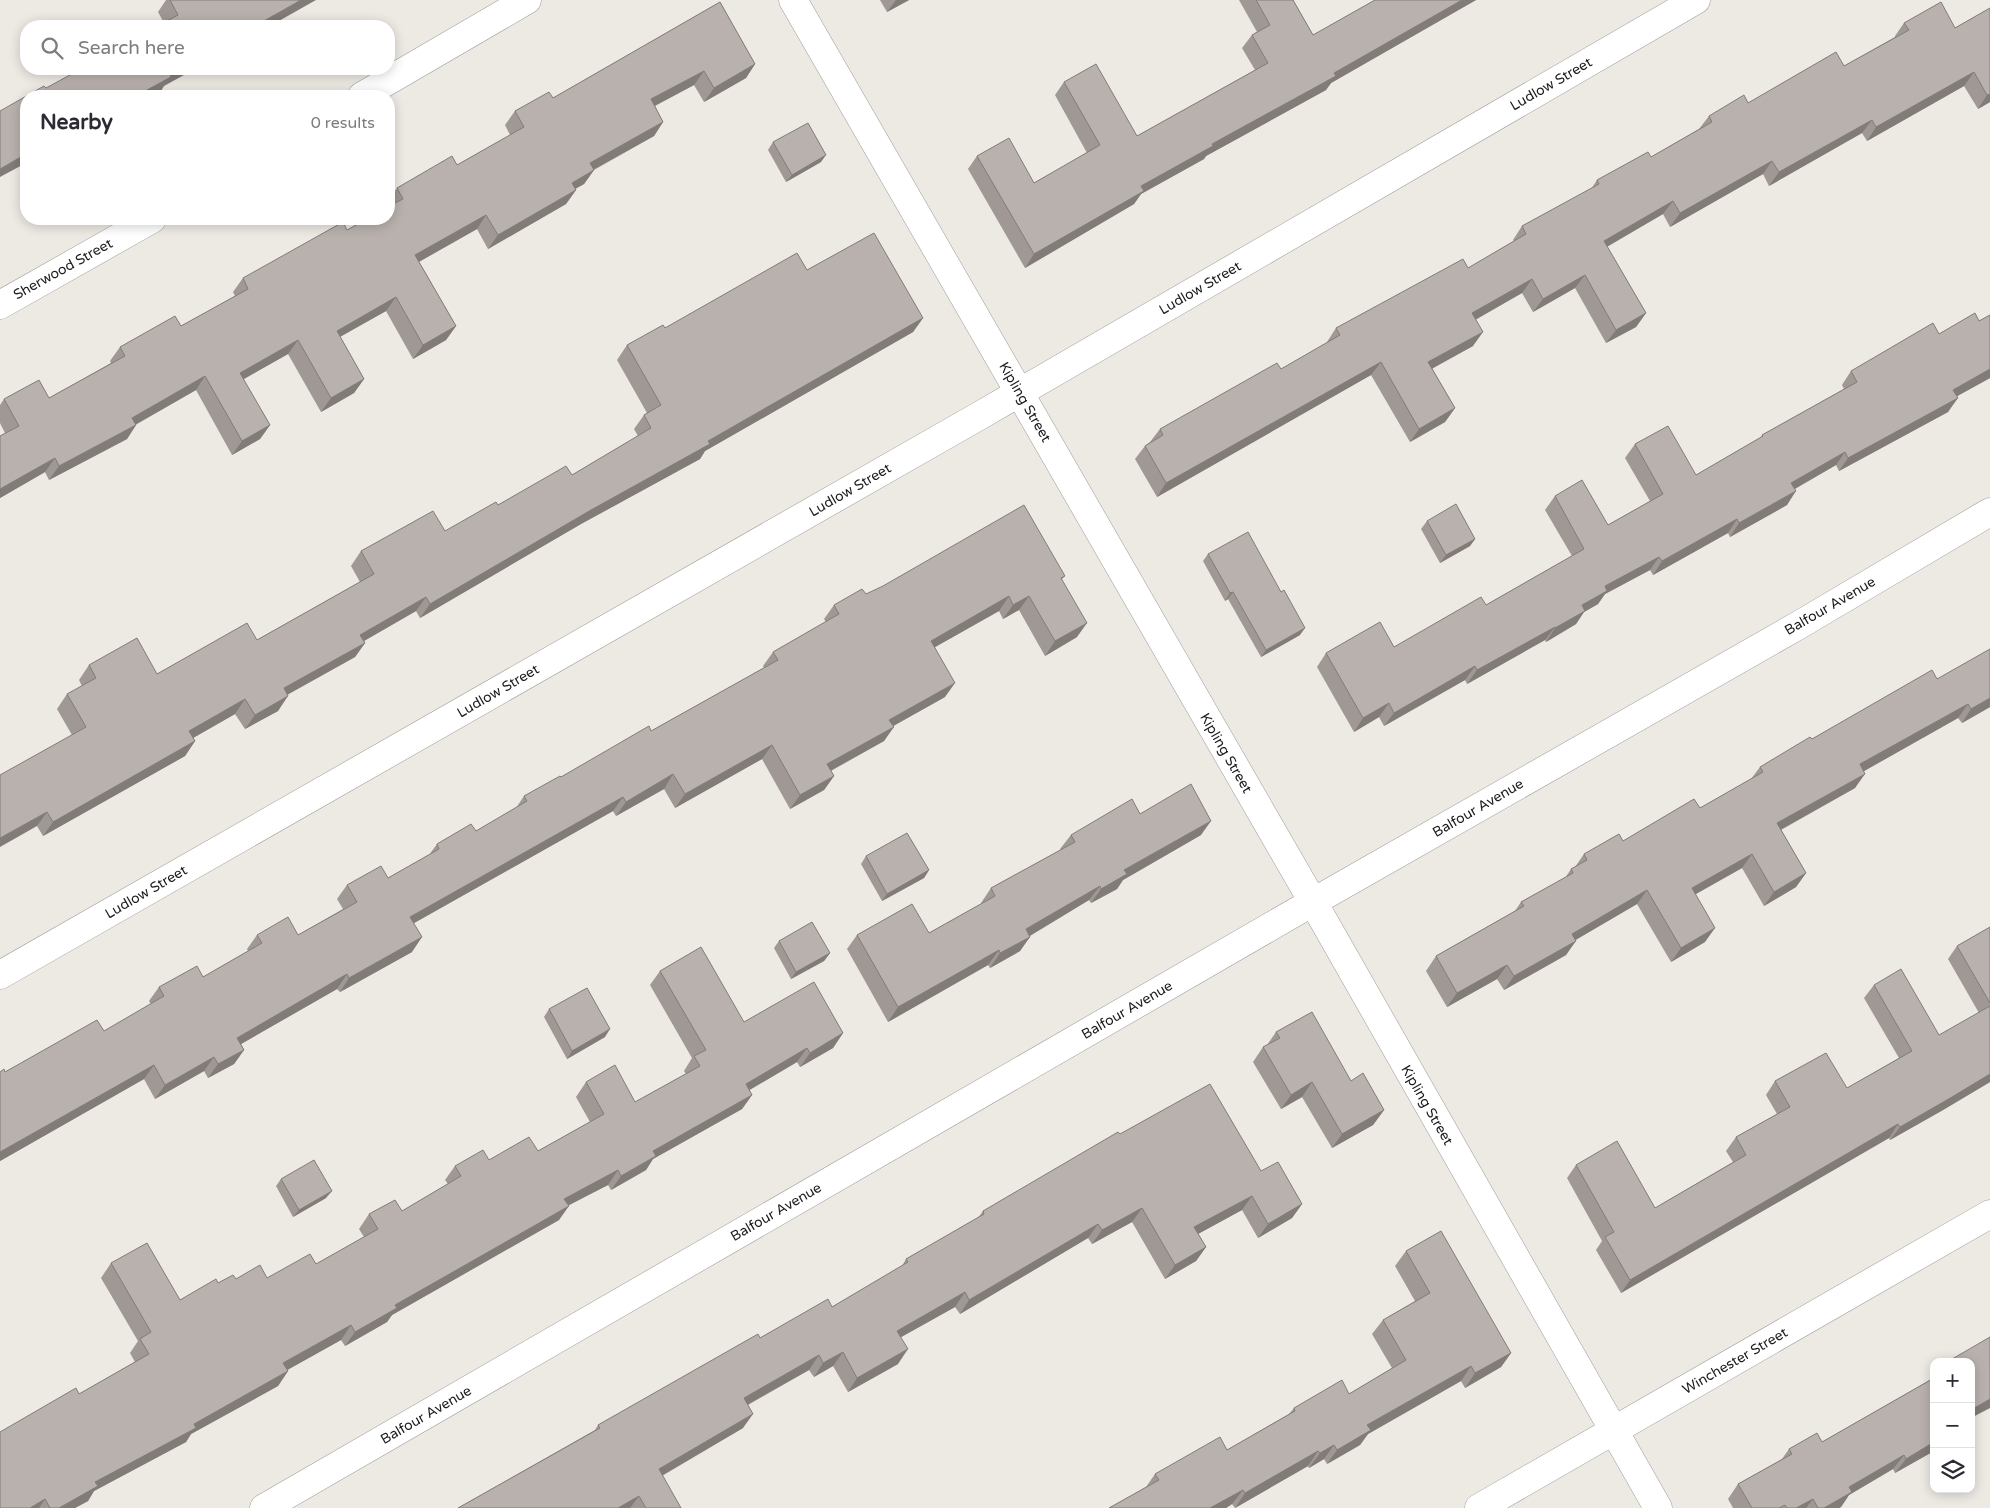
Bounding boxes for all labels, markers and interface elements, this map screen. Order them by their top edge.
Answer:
search box [20,20,395,75]
icon: search [38,34,66,62]
text: Search here [78,37,185,59]
street label: Ludlow Street [1507,53,1596,114]
text: Nearby [40,110,113,135]
text: 0 results [311,113,375,133]
street label: Sherwood Street [10,234,116,303]
street label: Ludlow Street [1156,257,1245,318]
street label: Kipling Street [995,359,1055,446]
street label: Ludlow Street [806,459,895,520]
street label: Balfour Avenue [1782,573,1879,639]
street label: Ludlow Street [454,660,543,721]
street label: Kipling Street [1196,710,1256,797]
street label: Balfour Avenue [1430,775,1527,841]
street label: Ludlow Street [102,861,191,922]
street label: Balfour Avenue [1079,977,1176,1043]
street label: Kipling Street [1397,1062,1457,1149]
street label: Balfour Avenue [728,1179,825,1245]
street label: Winchester Street [1679,1324,1791,1398]
map controls [1930,1358,1975,1493]
button: + [1930,1358,1975,1403]
street label: Balfour Avenue [378,1382,475,1448]
button: − [1930,1403,1975,1448]
button: layers [1930,1448,1975,1493]

